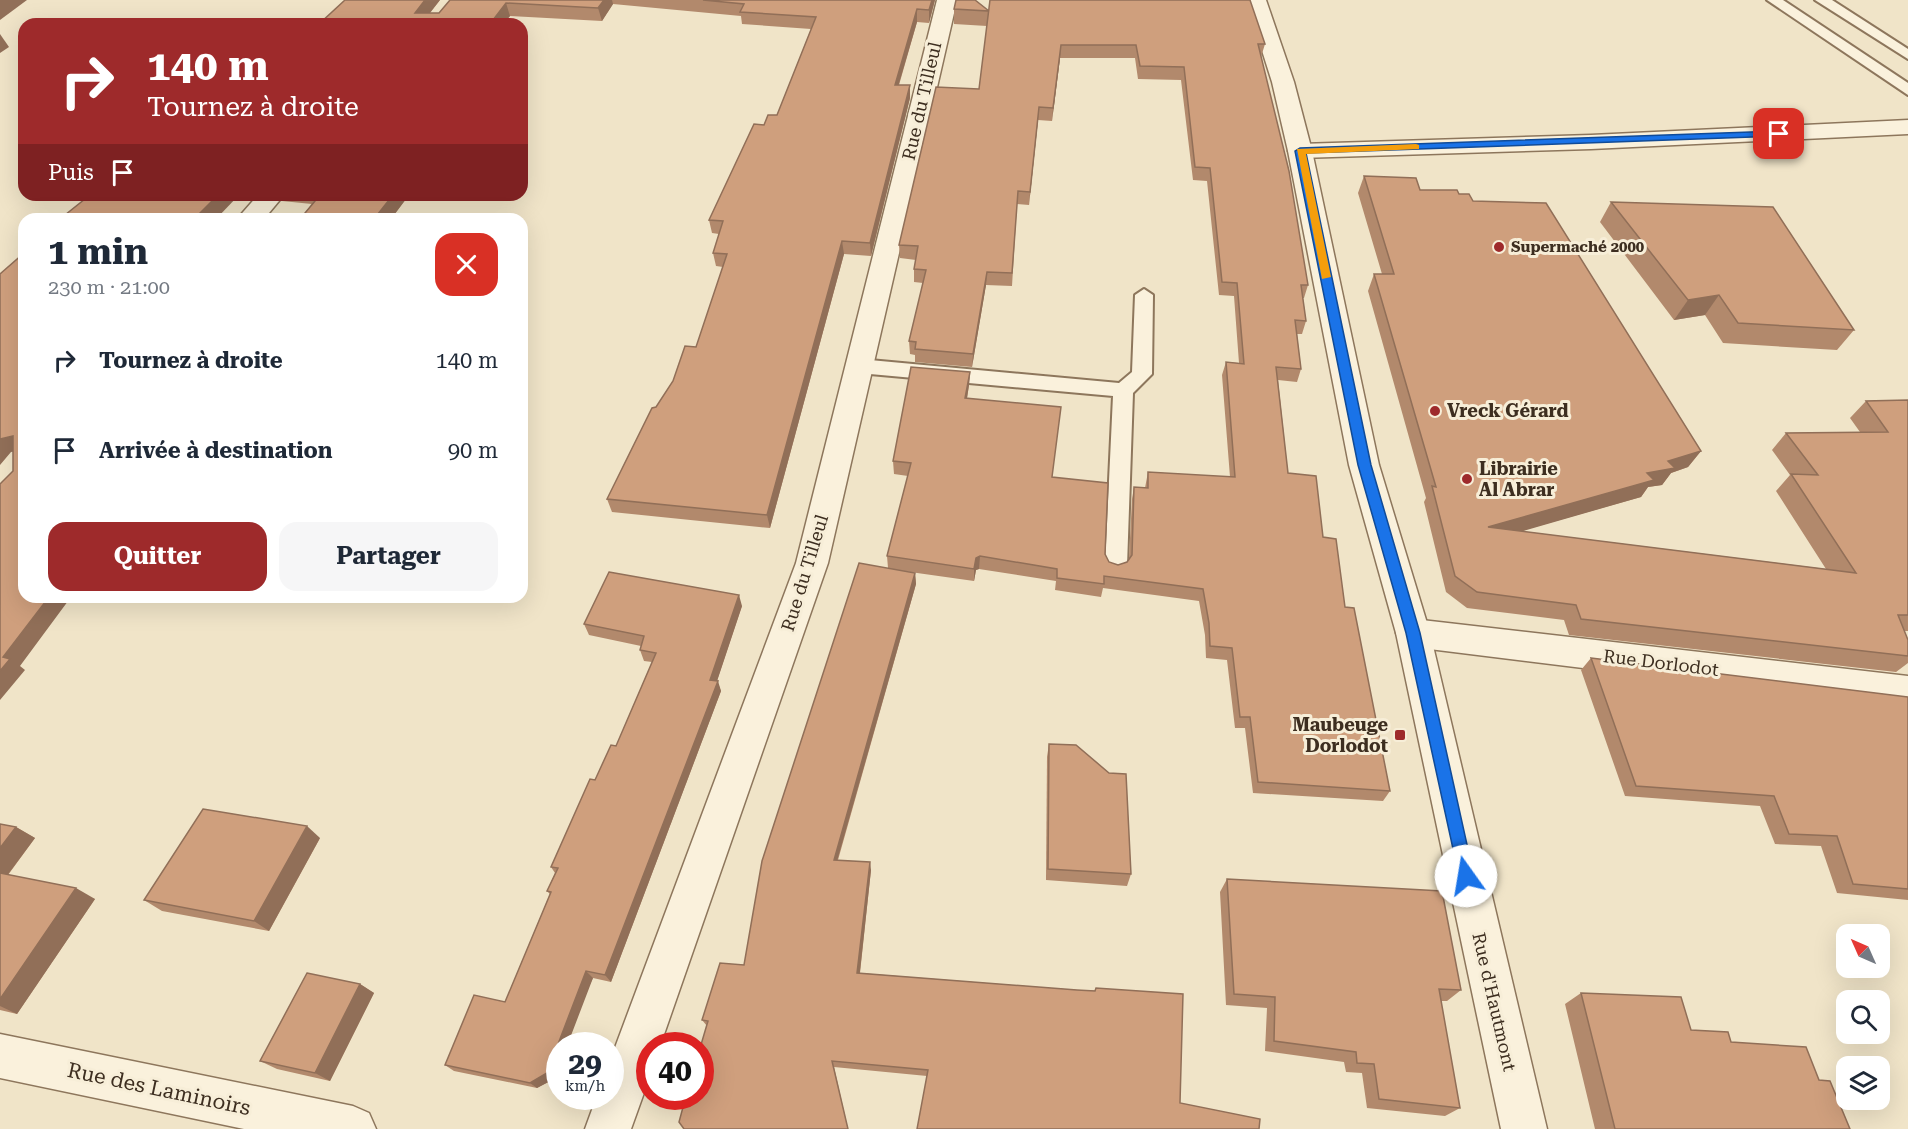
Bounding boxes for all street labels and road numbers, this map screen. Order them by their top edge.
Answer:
street label: Rue du Tilleul [898,39,945,162]
street label: Rue du Tilleul [777,512,832,634]
street label: Rue Dorlodot [1602,645,1720,680]
street label: Rue d'Hautmont [1468,931,1521,1074]
street label: Rue des Laminoirs [65,1058,253,1120]

